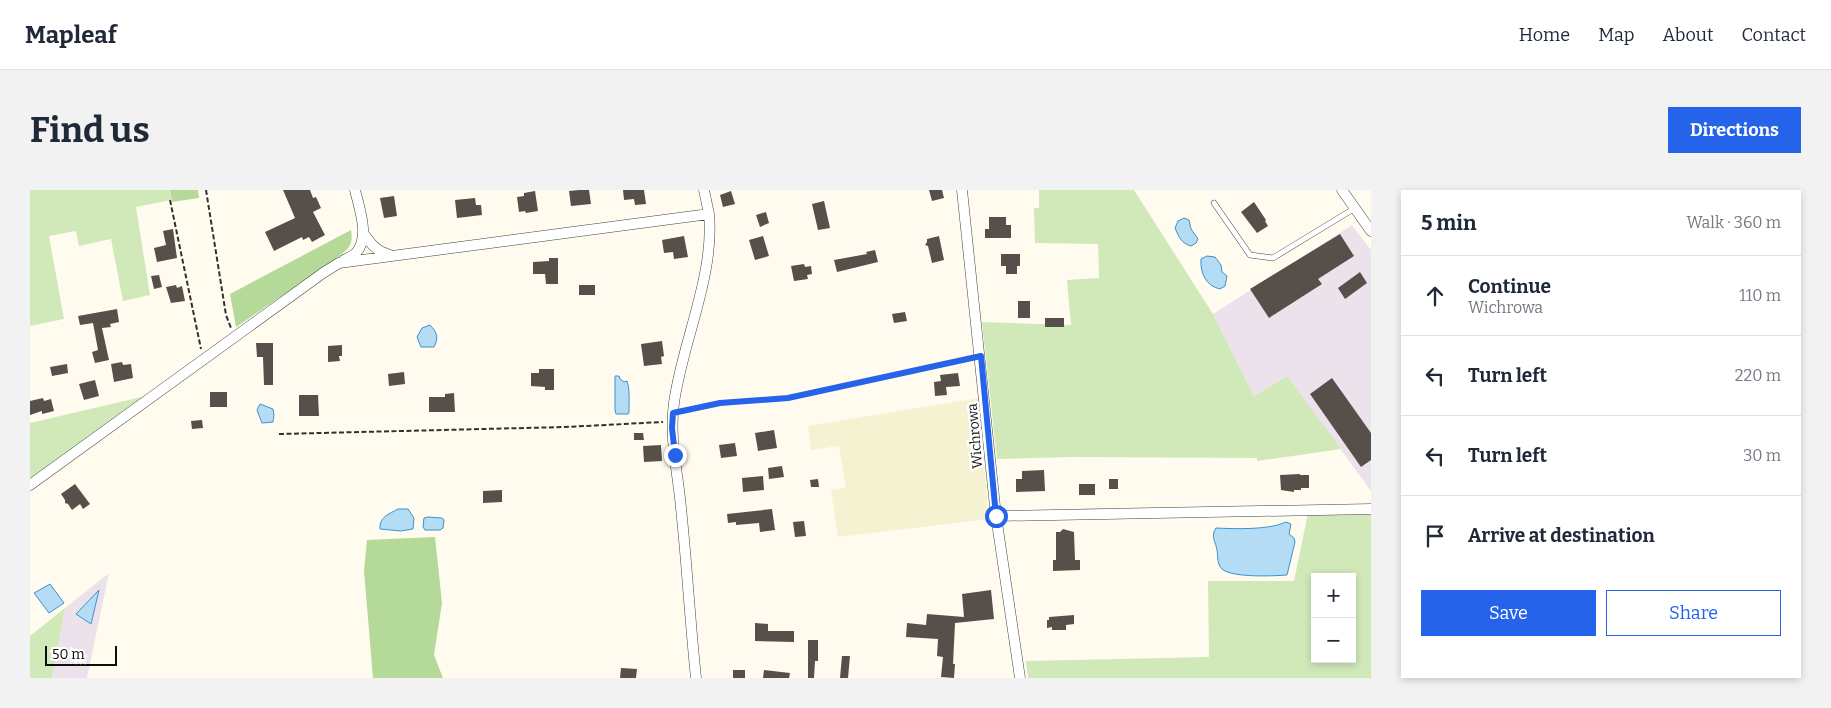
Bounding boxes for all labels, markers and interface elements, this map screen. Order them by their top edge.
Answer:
text: Mapleaf [25,21,117,49]
text: Home [1519,24,1570,46]
text: Map [1598,24,1634,46]
text: About [1662,24,1713,46]
text: Contact [1741,24,1806,46]
button: Directions [1668,107,1801,153]
text: Find us [30,109,150,151]
text: 5 min [1421,210,1477,236]
text: Walk · 360 m [1687,213,1781,232]
text: Continue [1468,275,1551,298]
icon: ahead [1421,282,1449,310]
text: 110 m [1739,286,1781,305]
text: Wichrowa [1468,298,1543,317]
icon: left [1421,362,1449,390]
text: Turn left [1468,364,1547,387]
text: 220 m [1735,366,1781,385]
street label: Wichrowa [964,402,986,469]
icon: left [1421,442,1449,470]
route end [664,444,687,467]
text: Turn left [1468,444,1547,467]
text: 30 m [1743,446,1781,465]
route start [985,505,1008,528]
icon: arrive [1421,522,1449,550]
text: Arrive at destination [1468,524,1655,547]
map controls [1311,573,1356,663]
button: + [1311,573,1356,618]
button: Save [1421,590,1596,636]
button: Share [1606,590,1781,636]
button: − [1311,618,1356,663]
scale bar [45,643,118,666]
text: 50 m [52,646,85,663]

